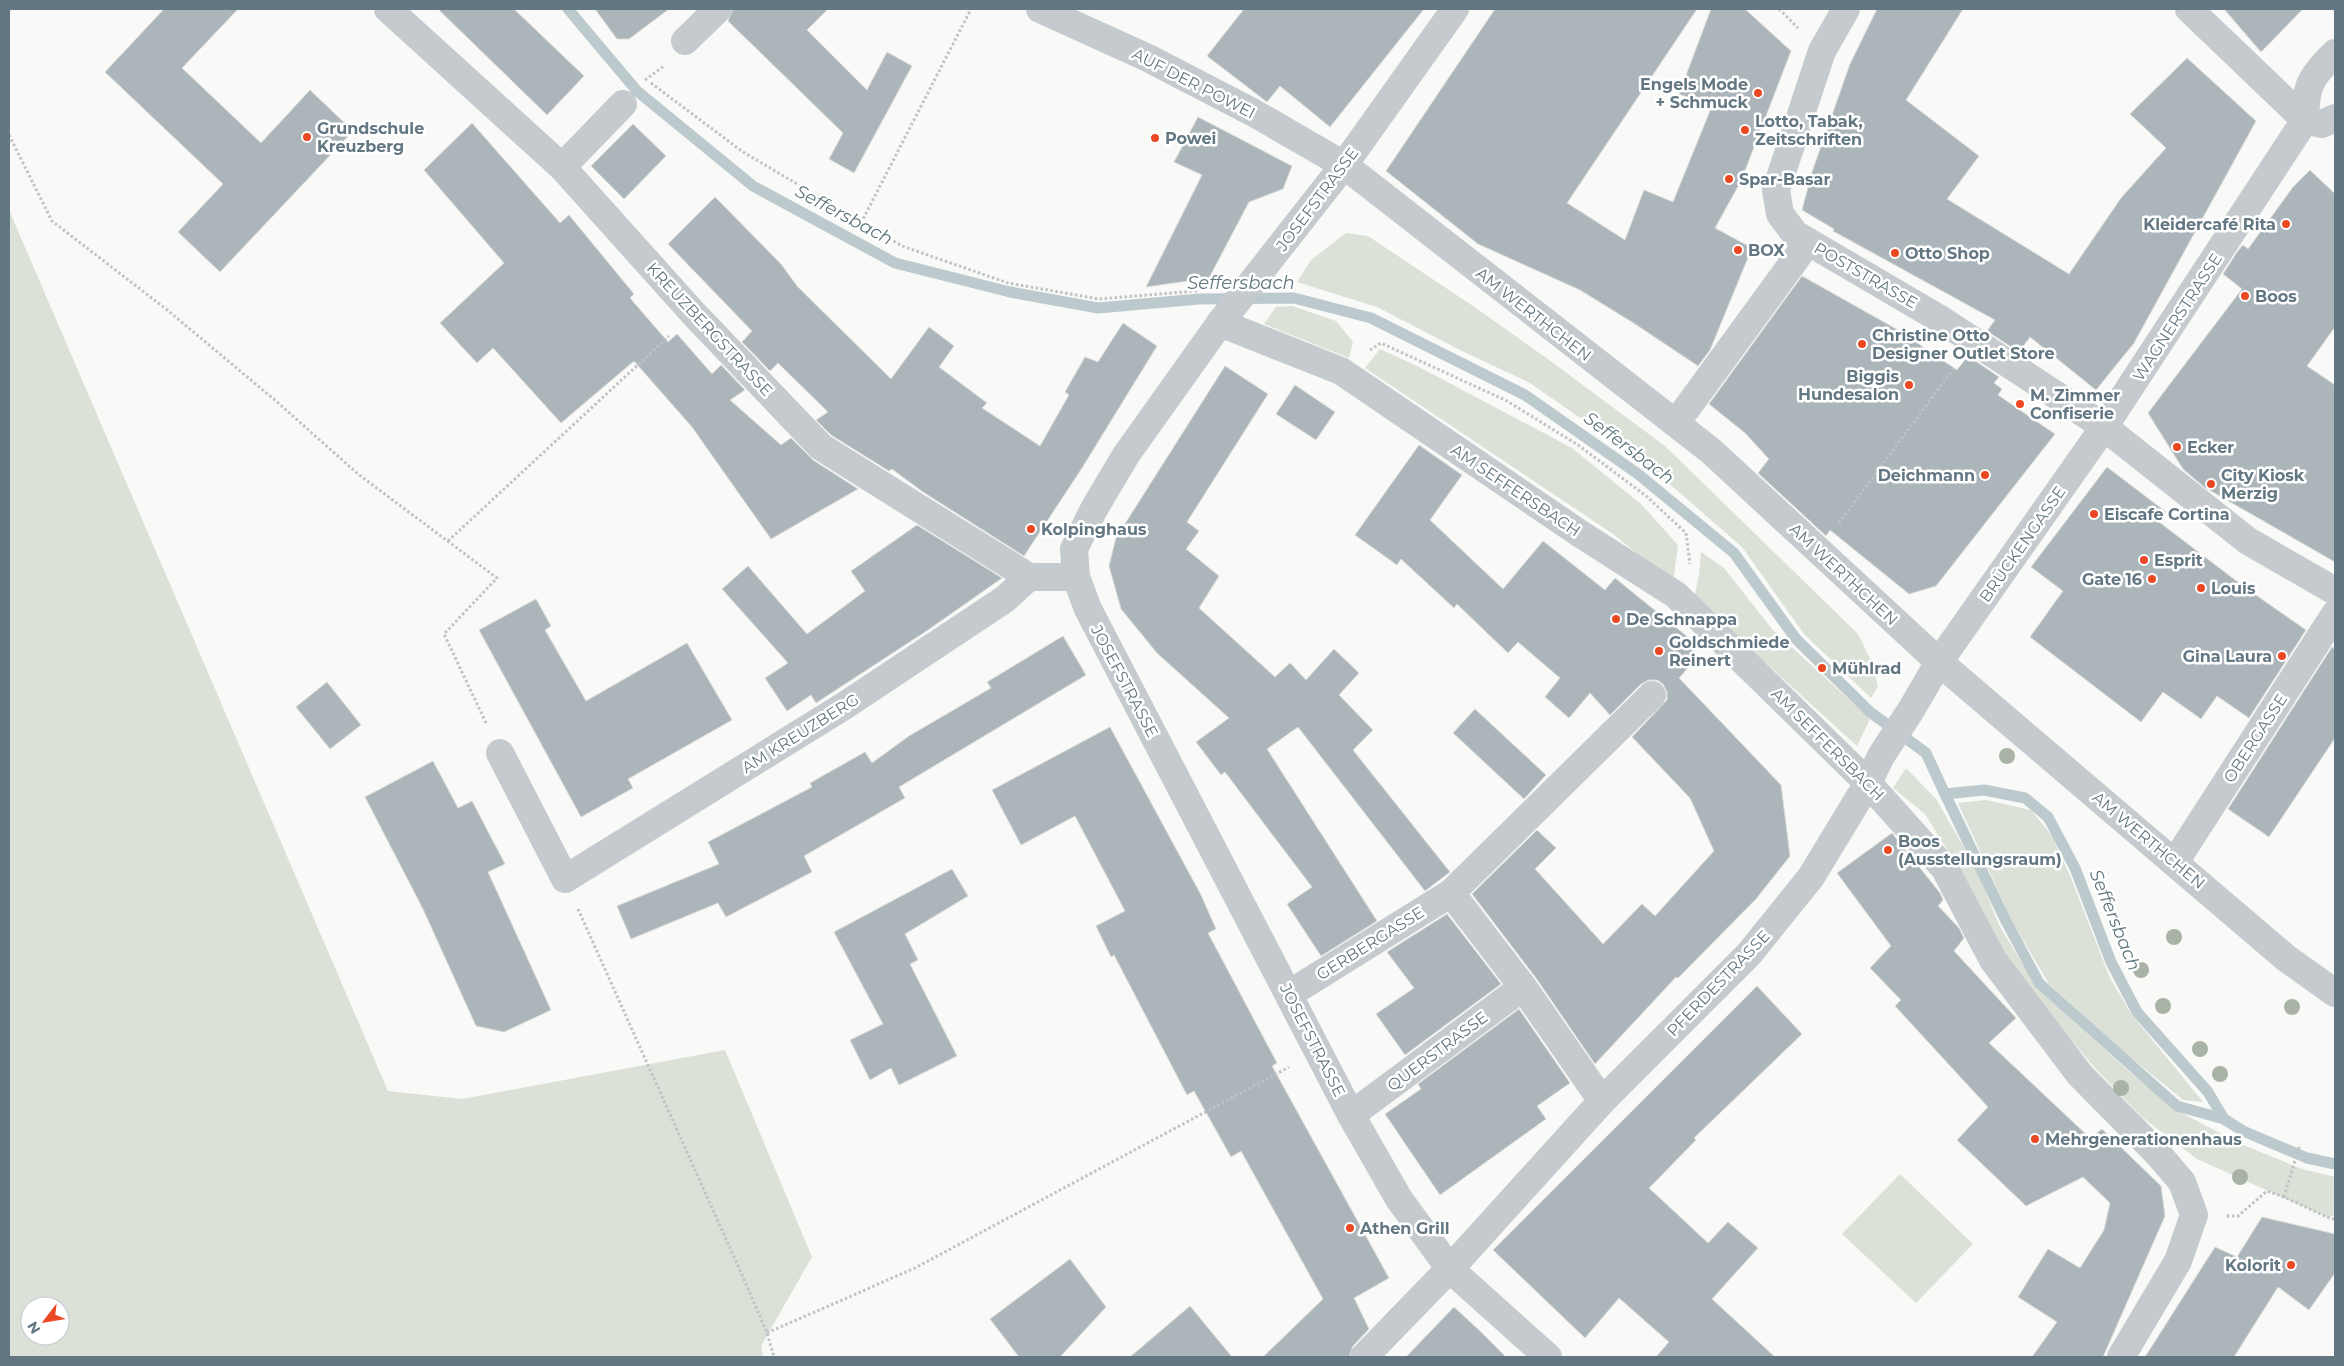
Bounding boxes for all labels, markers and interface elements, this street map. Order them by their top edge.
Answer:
street label: AUF DER POWEI [1129,44,1258,123]
place label: Engels Mode + Schmuck [1640,75,1749,112]
marker: Engels Mode + Schmuck [1752,87,1764,99]
place label: Lotto, Tabak, Zeitschriften [1755,112,1863,149]
place label: Grundschule Kreuzberg [317,119,424,156]
marker: Lotto, Tabak, Zeitschriften [1739,124,1751,136]
place label: Powei [1165,129,1216,148]
marker: Grundschule Kreuzberg [301,131,313,143]
marker: Powei [1149,132,1161,144]
street label: JOSEFSTRASSE [1272,144,1362,255]
place label: Spar-Basar [1739,170,1830,189]
marker: Spar-Basar [1723,173,1735,185]
water label: Seffersbach [791,180,897,250]
place label: Kleidercafé Rita [2143,215,2276,234]
marker: Kleidercafé Rita [2280,218,2292,230]
street label: POSTSTRASSE [1811,238,1921,313]
place label: BOX [1748,241,1785,260]
marker: BOX [1732,244,1744,256]
place label: Otto Shop [1905,244,1990,263]
marker: Otto Shop [1889,247,1901,259]
street label: WAGNERSTRASSE [2129,250,2226,385]
street label: KREUZBERGSTRASSE [643,259,777,400]
street label: AM WERTHCHEN [1472,264,1595,365]
water label: Seffersbach [1187,272,1295,294]
place label: Boos [2255,287,2297,306]
marker: Boos [2239,290,2251,302]
place label: Christine Otto Designer Outlet Store [1872,326,2055,363]
marker: Christine Otto Designer Outlet Store [1856,338,1868,350]
place label: Biggis Hundesalon [1798,367,1899,404]
marker: Biggis Hundesalon [1903,379,1915,391]
place label: M. Zimmer Confiserie [2030,386,2120,423]
marker: M. Zimmer Confiserie [2014,398,2026,410]
water label: Seffersbach [1579,407,1679,489]
place label: Ecker [2187,438,2234,457]
street label: AM SEFFERSBACH [1448,440,1584,541]
marker: Ecker [2171,441,2183,453]
place label: Deichmann [1878,466,1975,485]
place label: City Kiosk Merzig [2221,466,2305,503]
marker: Deichmann [1979,469,1991,481]
marker: City Kiosk Merzig [2205,478,2217,490]
street label: BRÜCKENGASSE [1975,482,2069,606]
place label: Eiscafe Cortina [2104,505,2230,524]
marker: Eiscafe Cortina [2088,508,2100,520]
street label: AM WERTHCHEN [1786,519,1902,629]
place label: Kolpinghaus [1041,520,1147,539]
marker: Kolpinghaus [1025,523,1037,535]
place label: Esprit [2154,551,2203,570]
marker: Esprit [2138,554,2150,566]
place label: Gate 16 [2082,570,2142,589]
marker: Gate 16 [2146,573,2158,585]
place label: Louis [2211,579,2256,598]
marker: Louis [2195,582,2207,594]
place label: De Schnappa [1626,610,1737,629]
marker: De Schnappa [1610,613,1622,625]
street label: JOSEFSTRASSE [1087,621,1162,741]
place label: Goldschmiede Reinert [1669,633,1790,670]
marker: Goldschmiede Reinert [1653,645,1665,657]
place label: Gina Laura [2183,647,2272,666]
marker: Gina Laura [2276,650,2288,662]
place label: Mühlrad [1832,659,1901,678]
marker: Mühlrad [1816,662,1828,674]
street label: AM SEFFERSBACH [1767,684,1888,805]
street label: AM KREUZBERG [738,690,862,777]
street label: OBERGASSE [2220,690,2291,786]
street label: AM WERTHCHEN [2089,788,2209,893]
place label: Boos (Ausstellungsraum) [1898,832,2062,869]
marker: Boos (Ausstellungsraum) [1882,844,1894,856]
water label: Seffersbach [2085,866,2145,974]
street label: GERBERGASSE [1313,903,1428,984]
street label: PFERDESTRASSE [1663,926,1774,1040]
street label: JOSEFSTRASSE [1275,980,1349,1100]
street label: QUERSTRASSE [1383,1008,1491,1095]
place label: Mehrgenerationenhaus [2045,1130,2242,1149]
marker: Mehrgenerationenhaus [2029,1133,2041,1145]
place label: Athen Grill [1359,1219,1450,1238]
marker: Athen Grill [1344,1222,1356,1234]
place label: Kolorit [2225,1256,2281,1275]
marker: Kolorit [2285,1259,2297,1271]
north arrow [20,1296,70,1346]
text: N [23,1318,44,1337]

